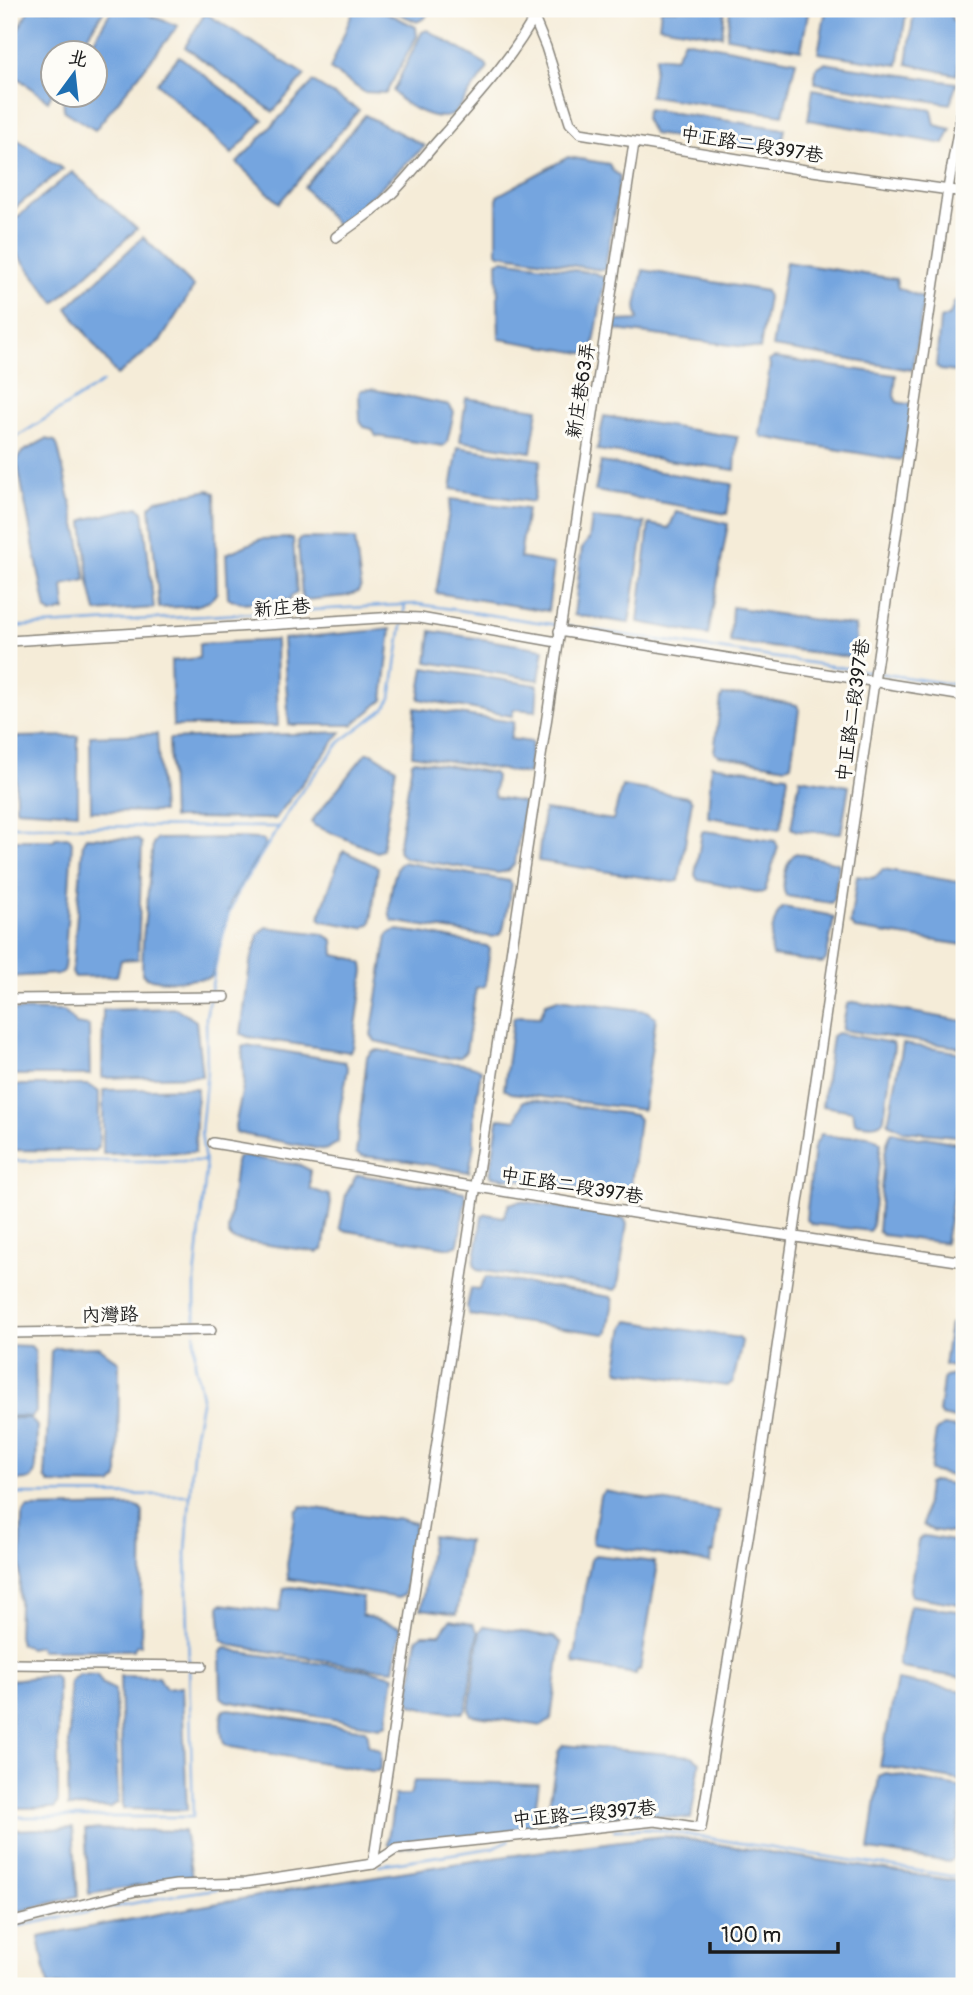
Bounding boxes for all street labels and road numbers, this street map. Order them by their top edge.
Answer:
street label: 中正路二段397巷 [679,122,825,168]
street label: 新庄巷63弄 [561,340,600,440]
street label: 新庄巷 [253,594,311,622]
street label: 中正路二段397巷 [831,637,875,783]
street label: 中正路二段397巷 [499,1163,645,1209]
street label: 內灣路 [81,1303,139,1327]
street label: 中正路二段397巷 [511,1796,657,1832]

